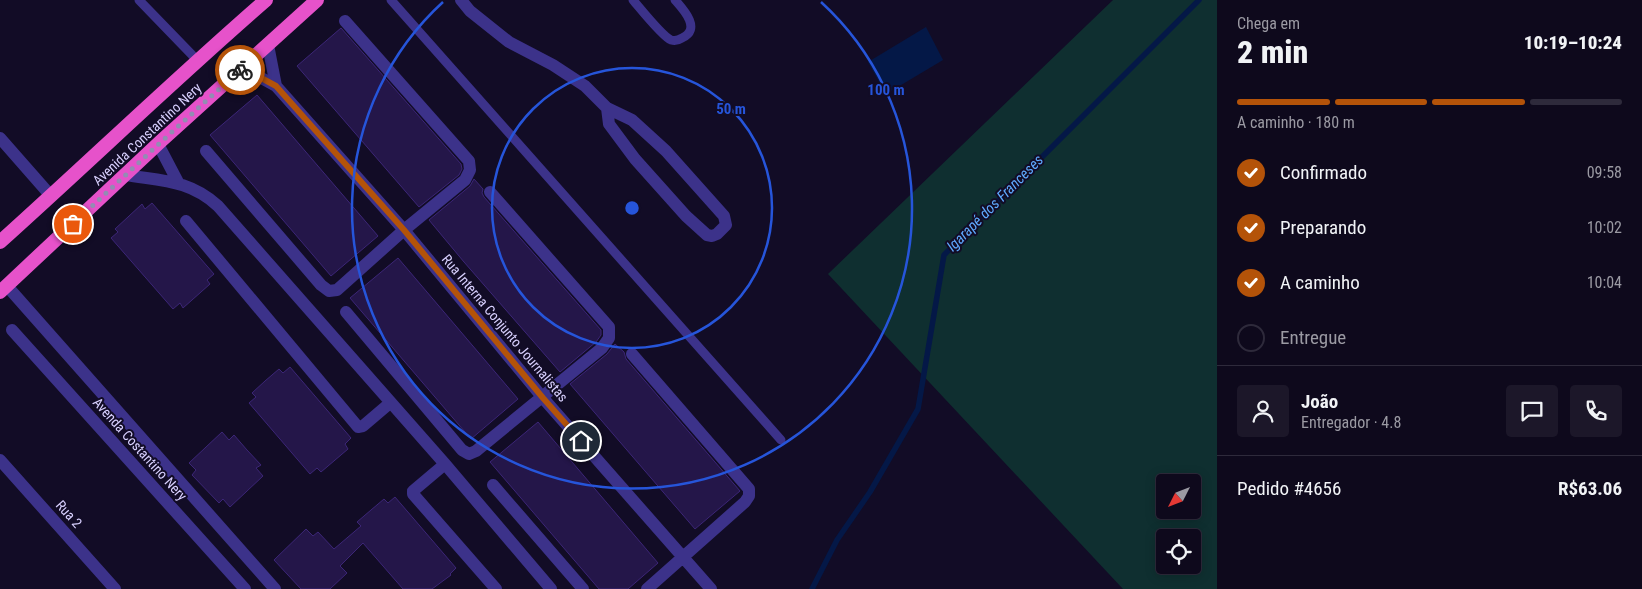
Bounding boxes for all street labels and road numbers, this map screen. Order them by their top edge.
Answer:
street label: Avenida Constantino Nery [89,79,205,188]
street label: Rua Interna Conjunto Journalistas [439,251,571,405]
street label: Avenda Costantino Nery [90,394,190,504]
street label: Rua 2 [53,497,85,531]

